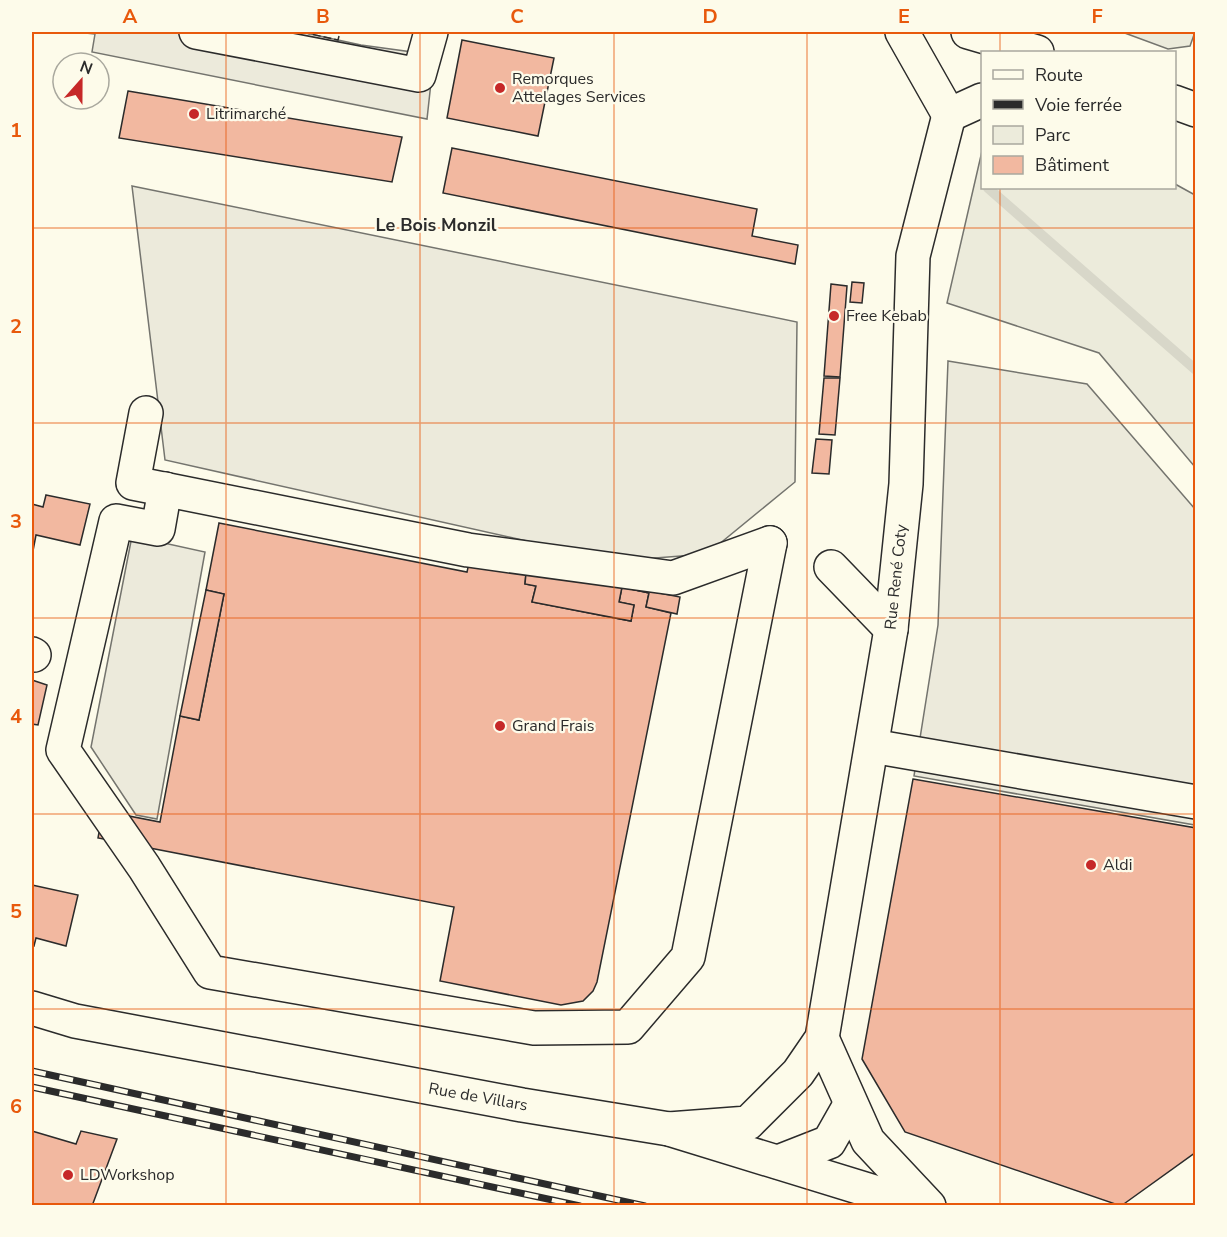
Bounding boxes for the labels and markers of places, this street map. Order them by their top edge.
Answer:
place label: Remorques Attelages Services [512,68,646,108]
marker: Remorques Attelages Services [493,81,507,95]
place label: Litrimarché [206,103,286,125]
marker: Litrimarché [187,107,201,121]
place label: Free Kebab [846,305,927,327]
marker: Free Kebab [827,309,841,323]
place label: Grand Frais [512,715,594,737]
marker: Grand Frais [493,719,507,733]
place label: Aldi [1103,854,1132,876]
marker: Aldi [1084,858,1098,872]
place label: LDWorkshop [80,1164,174,1186]
marker: LDWorkshop [61,1168,75,1182]

